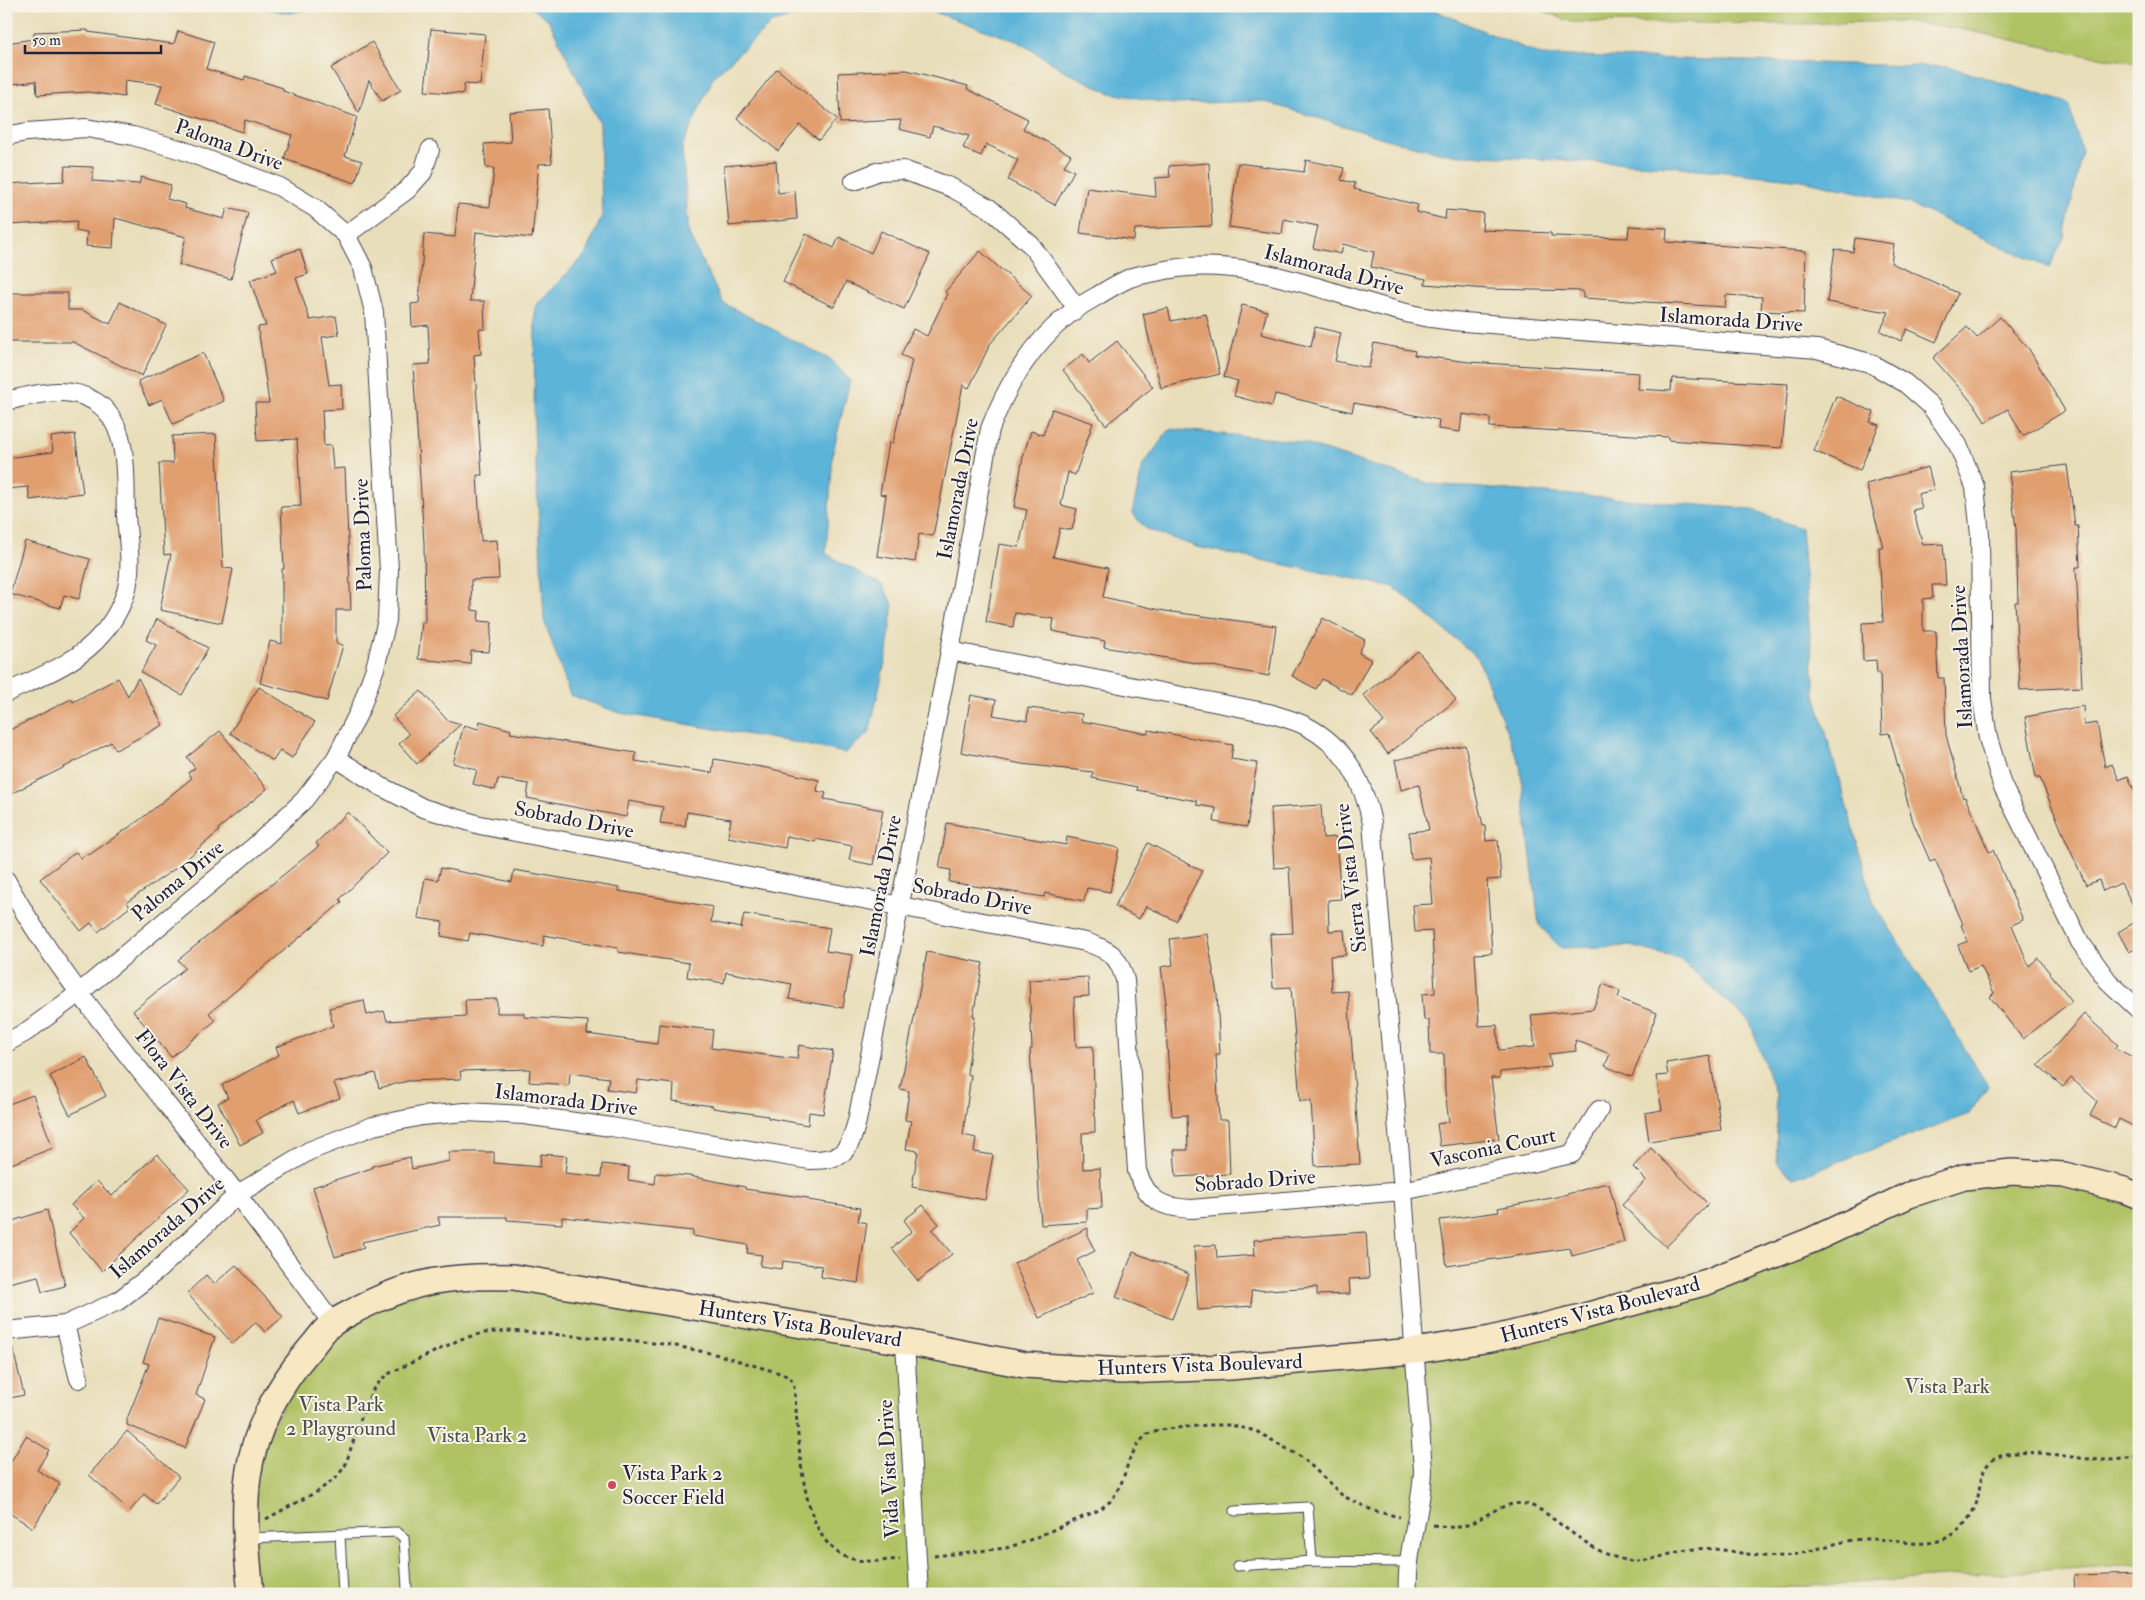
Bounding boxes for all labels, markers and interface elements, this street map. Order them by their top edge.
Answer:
scale bar [25,22,161,54]
text: 50 m [32,31,61,50]
street label: Paloma Drive [171,113,287,177]
street label: Islamorada Drive [1261,238,1407,302]
street label: Islamorada Drive [1658,302,1804,339]
street label: Islamorada Drive [931,416,985,562]
street label: Paloma Drive [348,478,378,592]
street label: Islamorada Drive [1945,584,1979,730]
street label: Sobrado Drive [512,795,636,845]
street label: Sierra Vista Drive [1328,802,1374,954]
street label: Islamorada Drive [854,813,908,959]
street label: Paloma Drive [126,834,230,928]
street label: Sobrado Drive [910,872,1034,922]
street label: Flora Vista Drive [129,1024,239,1155]
street label: Islamorada Drive [493,1078,639,1122]
street label: Vasconia Court [1428,1121,1559,1174]
street label: Sobrado Drive [1193,1163,1317,1199]
street label: Islamorada Drive [104,1170,230,1285]
street label: Hunters Vista Boulevard [1497,1270,1703,1350]
street label: Hunters Vista Boulevard [696,1295,904,1354]
street label: Hunters Vista Boulevard [1097,1348,1304,1382]
park label: Vista Park [1904,1373,1990,1400]
park label: Vista Park 2 Playground [286,1391,397,1442]
street label: Vida Vista Drive [872,1399,906,1539]
park label: Vista Park 2 [427,1422,527,1449]
place label: Vista Park 2 Soccer Field [622,1460,725,1511]
marker: Vista Park 2 Soccer Field [606,1479,618,1491]

